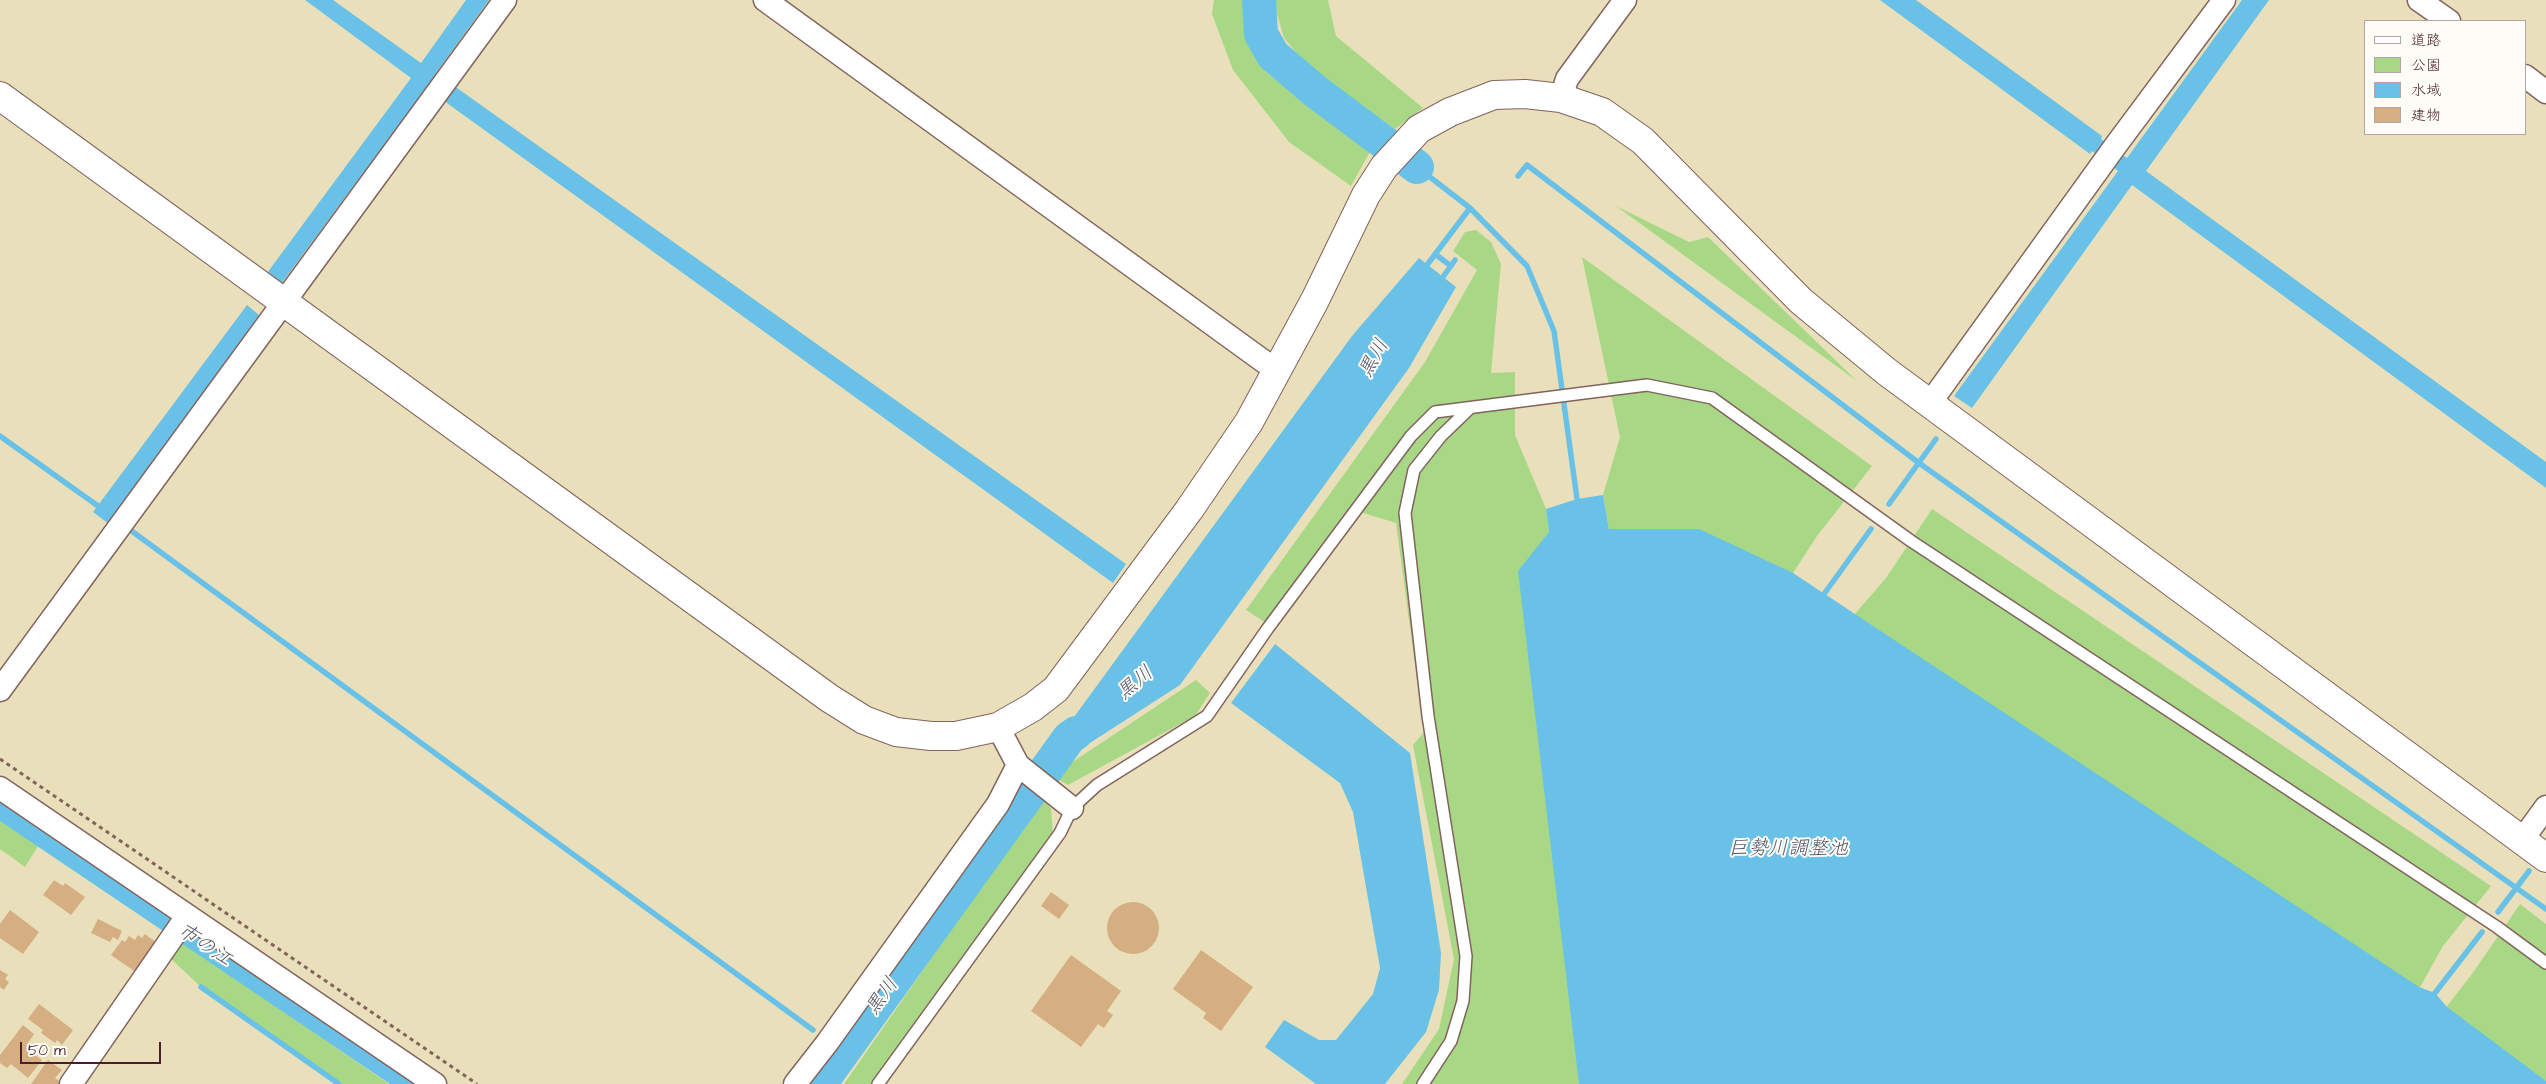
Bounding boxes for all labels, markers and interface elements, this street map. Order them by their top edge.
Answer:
legend [2364,20,2526,135]
text: 道路 [2411,30,2441,51]
text: 公園 [2411,55,2441,76]
text: 水域 [2411,80,2441,101]
text: 建物 [2411,105,2441,126]
water label: 黒川 [1355,336,1395,382]
water label: 黒川 [1113,662,1159,706]
water label: 巨勢川調整池 [1728,838,1848,862]
water label: 市の江 [172,919,236,973]
water label: 黒川 [862,974,904,1020]
scale bar [22,1032,164,1064]
text: 50 m [28,1040,66,1061]

